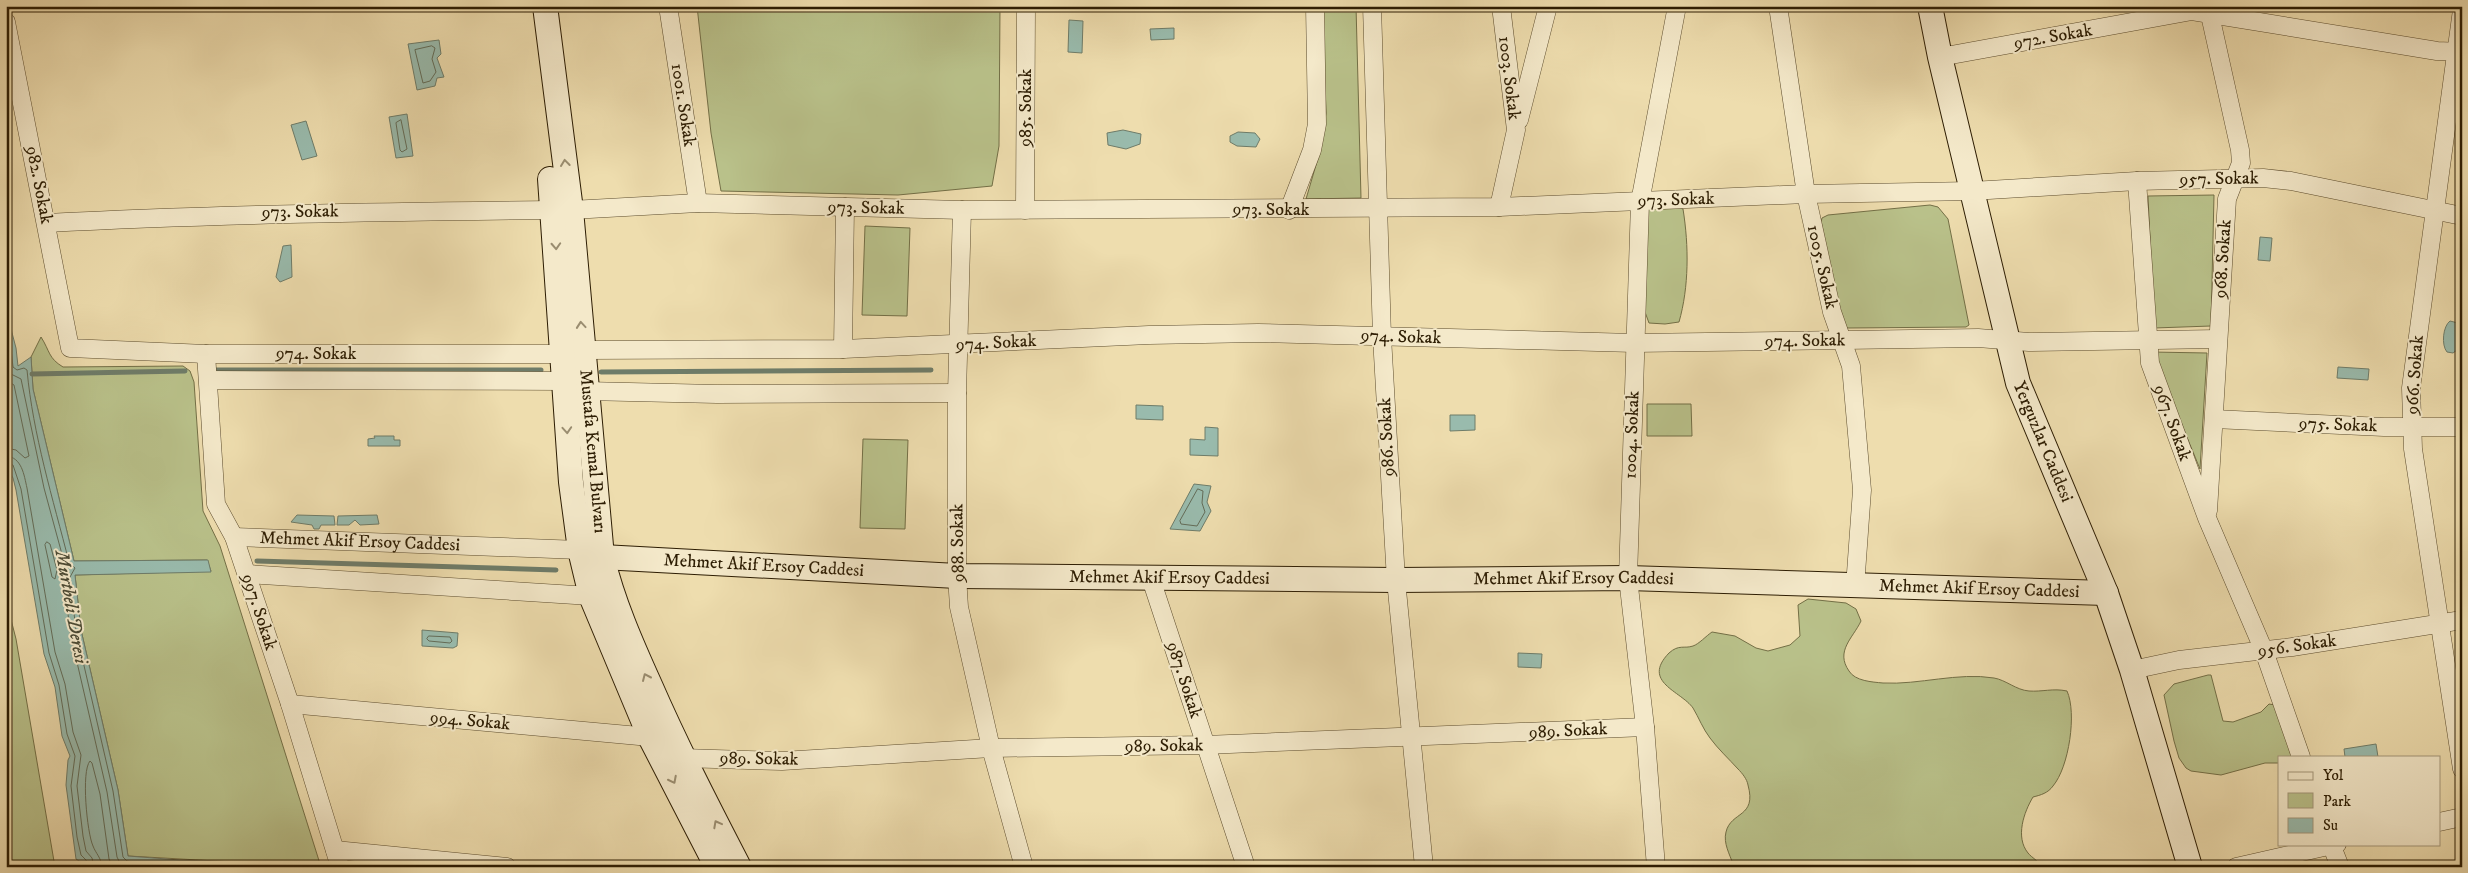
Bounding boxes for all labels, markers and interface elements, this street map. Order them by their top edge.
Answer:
street label: 972. Sokak [2011,19,2094,55]
street label: 1003. Sokak [1493,35,1525,121]
street label: 1001. Sokak [666,62,700,148]
street label: 985. Sokak [1015,69,1037,148]
street label: 982. Sokak [20,143,57,226]
one-way arrow [560,159,571,167]
street label: 957. Sokak [2178,167,2259,191]
street label: 973. Sokak [1636,188,1715,212]
street label: 973. Sokak [826,196,905,220]
street label: 973. Sokak [1232,199,1310,221]
street label: 973. Sokak [260,200,339,224]
street label: 968. Sokak [2209,219,2237,300]
street label: 1005. Sokak [1802,223,1842,311]
one-way arrow [551,242,562,250]
one-way arrow [576,320,587,328]
street label: 974. Sokak [1359,325,1442,349]
street label: 974. Sokak [1763,329,1846,353]
street label: 974. Sokak [954,330,1037,356]
street label: 966. Sokak [2401,335,2429,416]
street label: 974. Sokak [275,343,356,365]
street label: Mustafa Kemal Bulvarı [574,369,611,534]
street label: Yerguzlar Caddesi [2008,378,2078,506]
street label: 967. Sokak [2148,381,2196,464]
street label: 1004. Sokak [1619,390,1645,480]
street label: 986. Sokak [1374,397,1400,478]
street label: 975. Sokak [2297,413,2378,437]
one-way arrow [562,426,573,434]
street label: 988. Sokak [946,503,970,584]
street label: Mehmet Akif Ersoy Caddesi [259,527,461,556]
water label: Murtbeli Deresi [49,547,92,666]
street label: Mehmet Akif Ersoy Caddesi [663,549,865,582]
street label: Mehmet Akif Ersoy Caddesi [1069,566,1270,590]
street label: Mehmet Akif Ersoy Caddesi [1473,567,1674,590]
street label: 997. Sokak [236,570,282,653]
street label: Mehmet Akif Ersoy Caddesi [1879,575,2080,603]
street label: 956. Sokak [2255,630,2338,663]
street label: 987. Sokak [1161,638,1207,721]
one-way arrow [642,673,653,682]
street label: 994. Sokak [428,706,511,735]
street label: 989. Sokak [1527,718,1608,744]
street label: 989. Sokak [1123,734,1204,758]
street label: 989. Sokak [718,747,799,771]
legend [2278,756,2440,846]
text: Yol [2323,766,2344,785]
one-way arrow [667,775,677,784]
text: Park [2323,792,2352,811]
text: Su [2323,816,2338,835]
one-way arrow [713,820,723,829]

